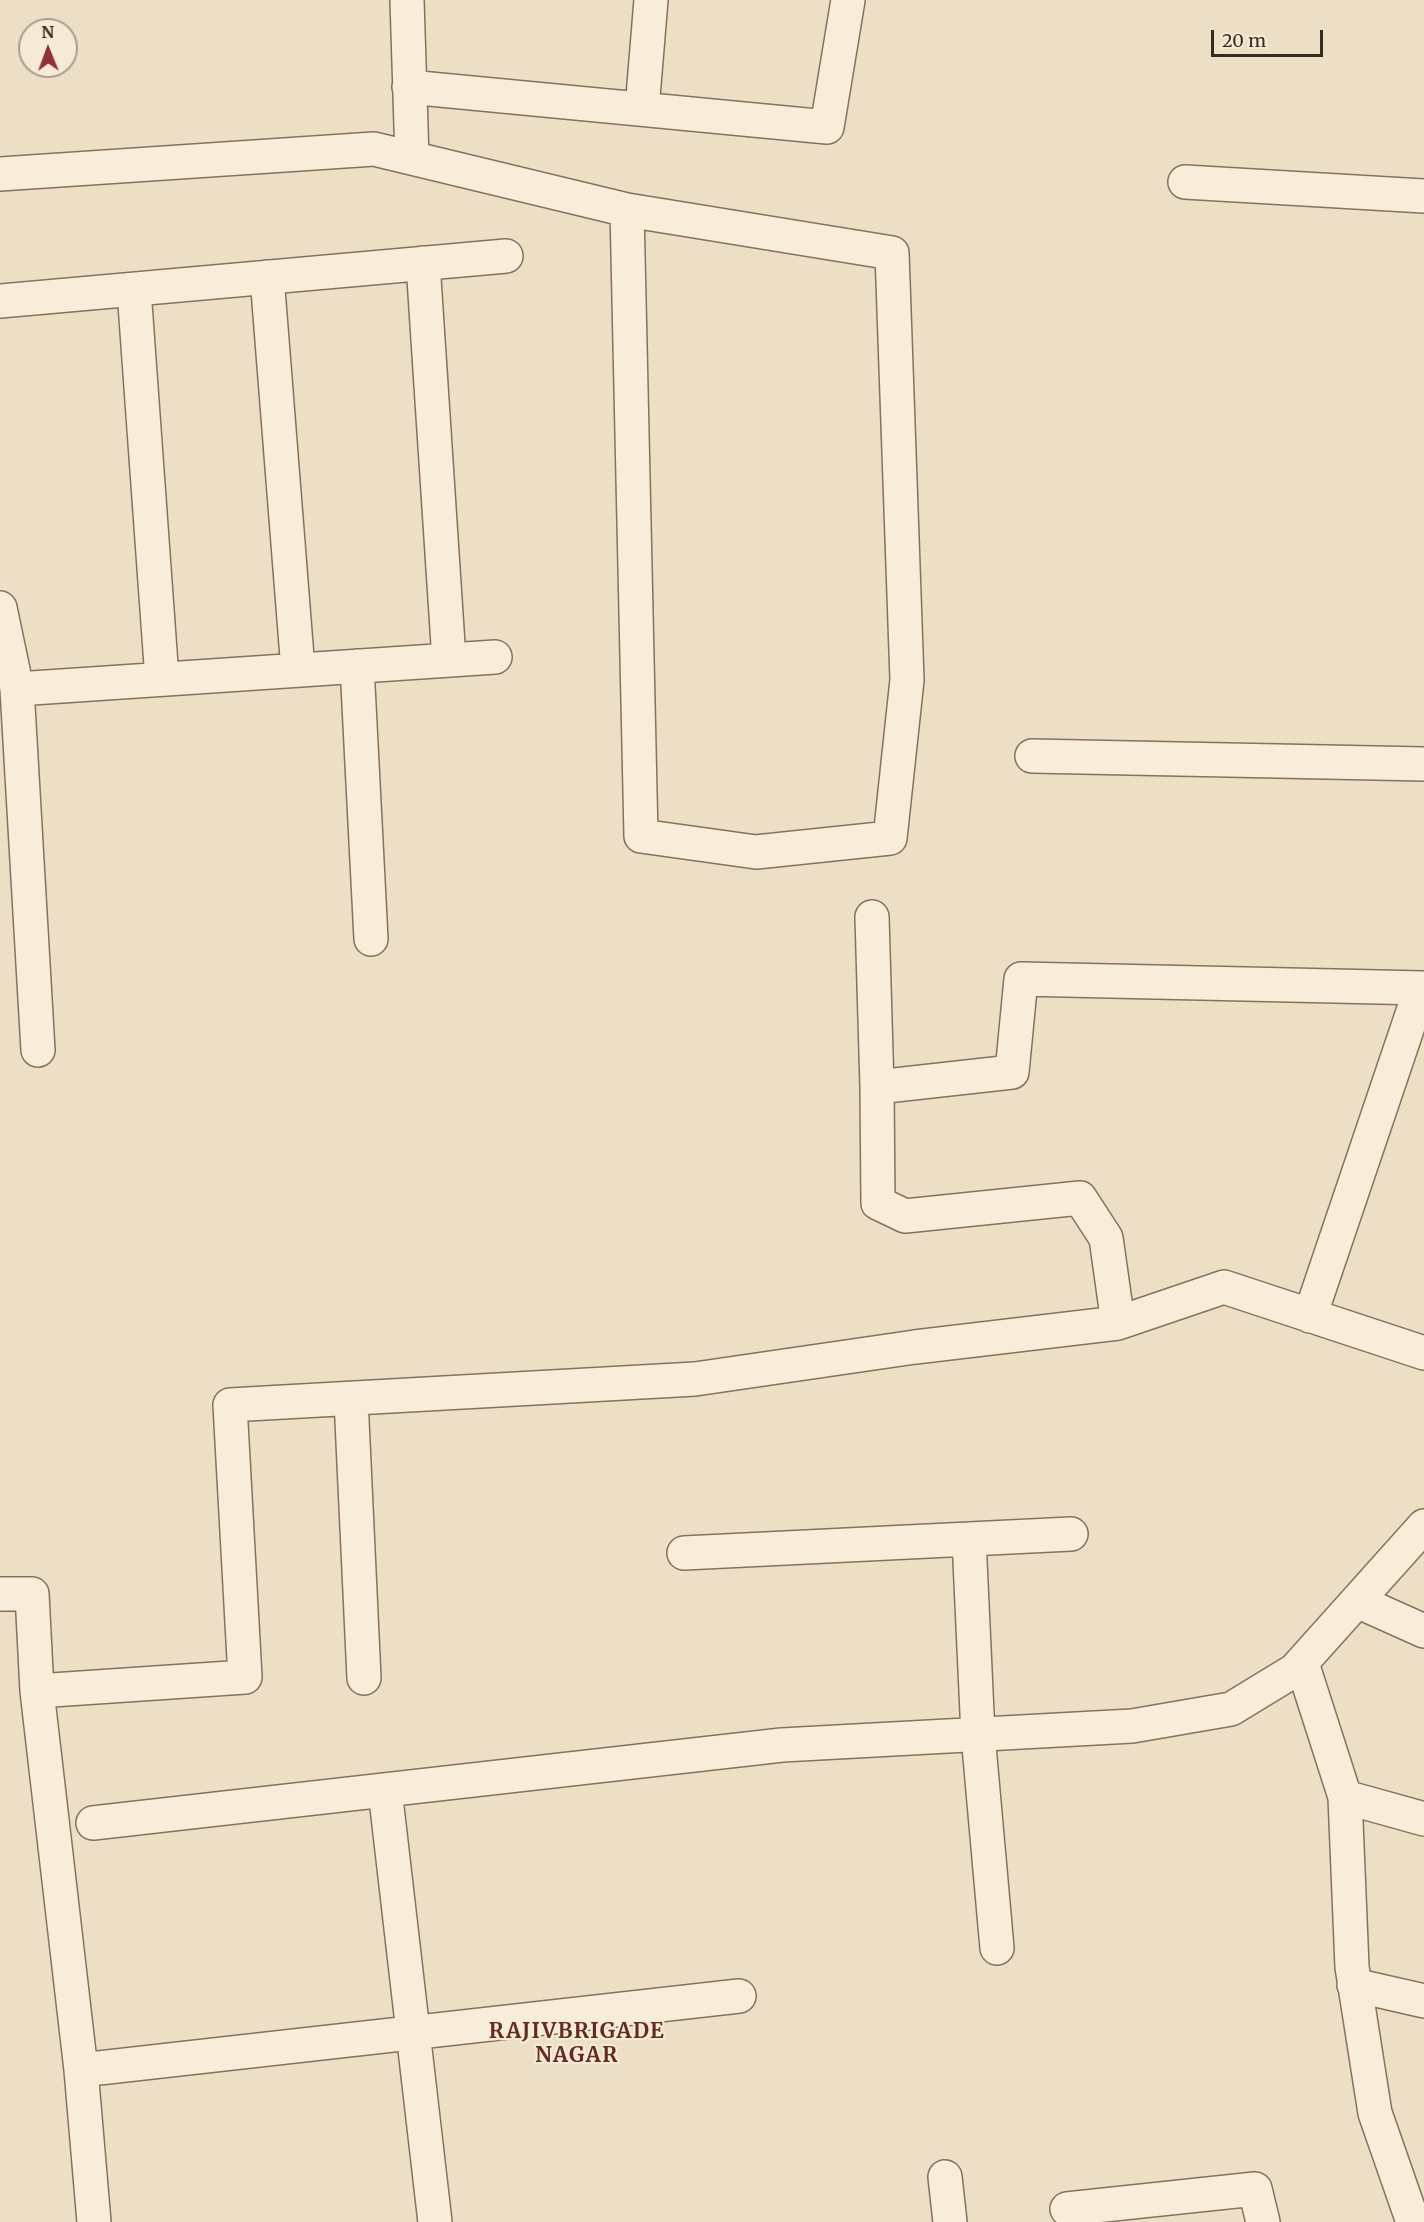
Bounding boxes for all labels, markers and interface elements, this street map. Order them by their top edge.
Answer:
north arrow [18,18,78,78]
scale bar [1214,18,1326,56]
text: N [41,22,54,42]
text: 20 m [1222,29,1266,52]
district label: RAJIVBRIGADE NAGAR [489,2019,665,2069]

